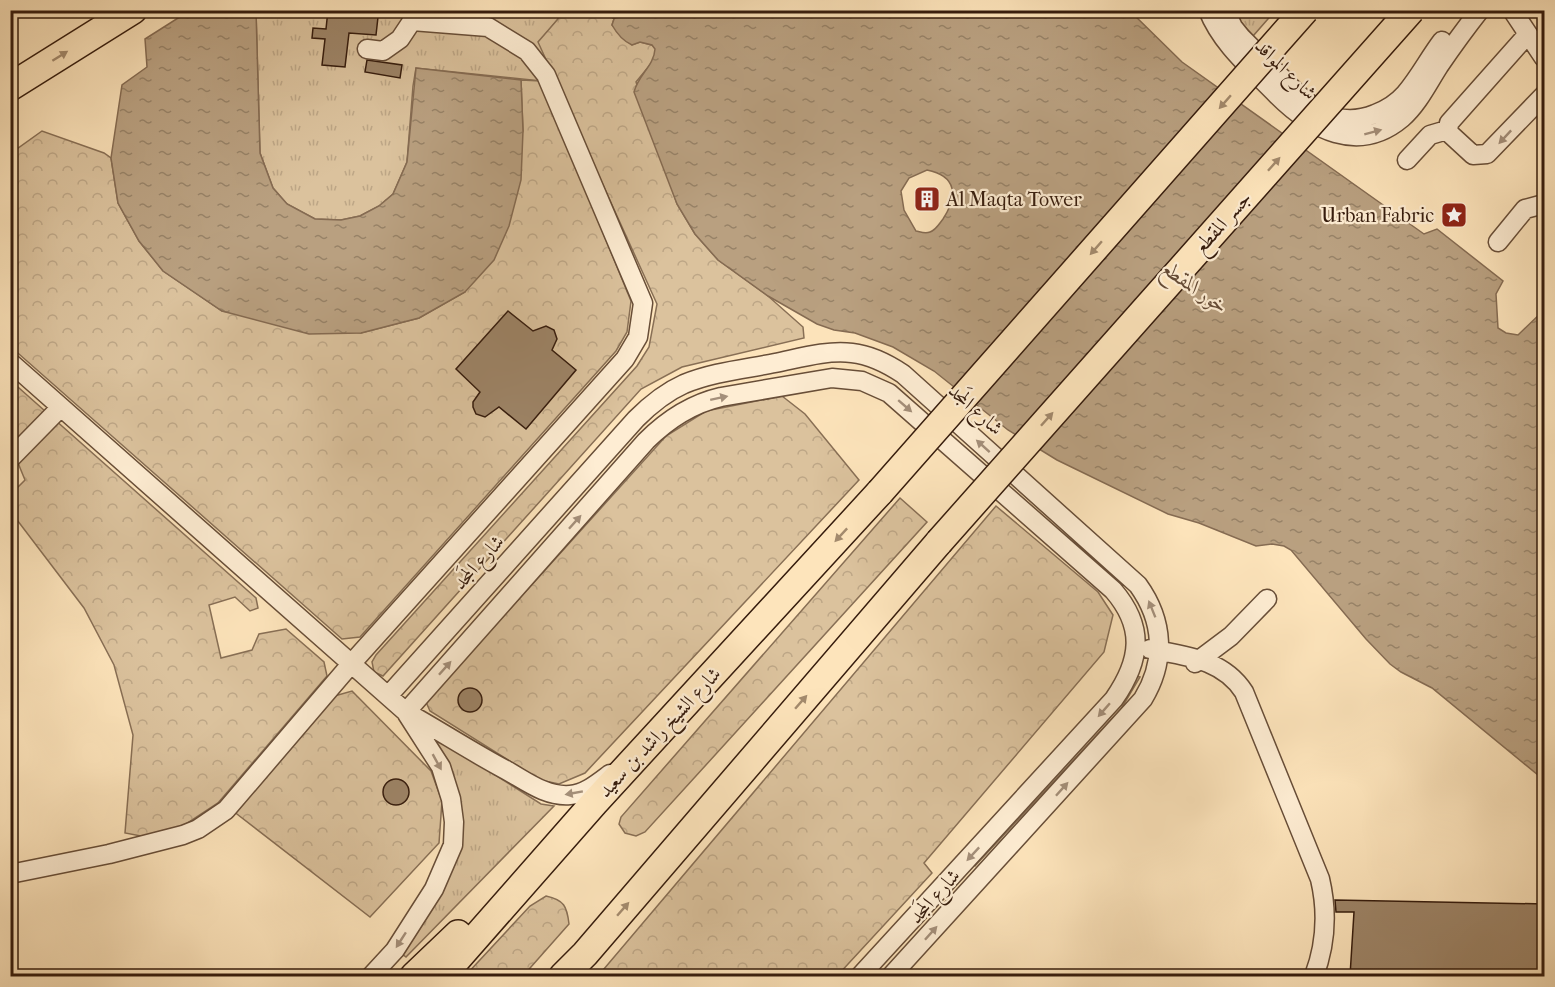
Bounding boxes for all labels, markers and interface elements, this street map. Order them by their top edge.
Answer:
street label: شارع المواقد [1246,34,1321,109]
one-way arrow [52,51,68,62]
one-way arrow [1218,94,1232,109]
one-way arrow [1364,126,1382,136]
one-way arrow [1498,130,1512,145]
one-way arrow [1267,157,1280,172]
building icon: Al Maqta Tower [912,184,942,214]
street label: جسر المقطع [1188,186,1261,262]
place label: Al Maqta Tower [945,188,1082,211]
place icon: Urban Fabric [1439,200,1469,230]
place label: Urban Fabric [1321,204,1434,227]
one-way arrow [1090,240,1103,255]
water label: خور المقطع [1153,255,1233,324]
street label: شارع المَجد [940,377,1010,444]
one-way arrow [710,392,729,402]
one-way arrow [897,399,912,412]
one-way arrow [1040,412,1054,427]
one-way arrow [975,439,991,452]
one-way arrow [568,515,581,530]
one-way arrow [834,527,848,542]
street label: شارع المَجد [446,528,513,598]
one-way arrow [1147,600,1156,618]
one-way arrow [438,661,452,676]
street label: شارع الشيخ راشد بن سعيد [593,662,730,806]
one-way arrow [794,695,807,710]
one-way arrow [1097,703,1111,718]
one-way arrow [432,754,442,771]
one-way arrow [1055,782,1069,797]
one-way arrow [564,789,583,798]
one-way arrow [966,847,980,861]
street label: شارع المَجد [902,862,969,932]
one-way arrow [617,901,630,917]
one-way arrow [924,926,938,941]
one-way arrow [396,932,407,949]

